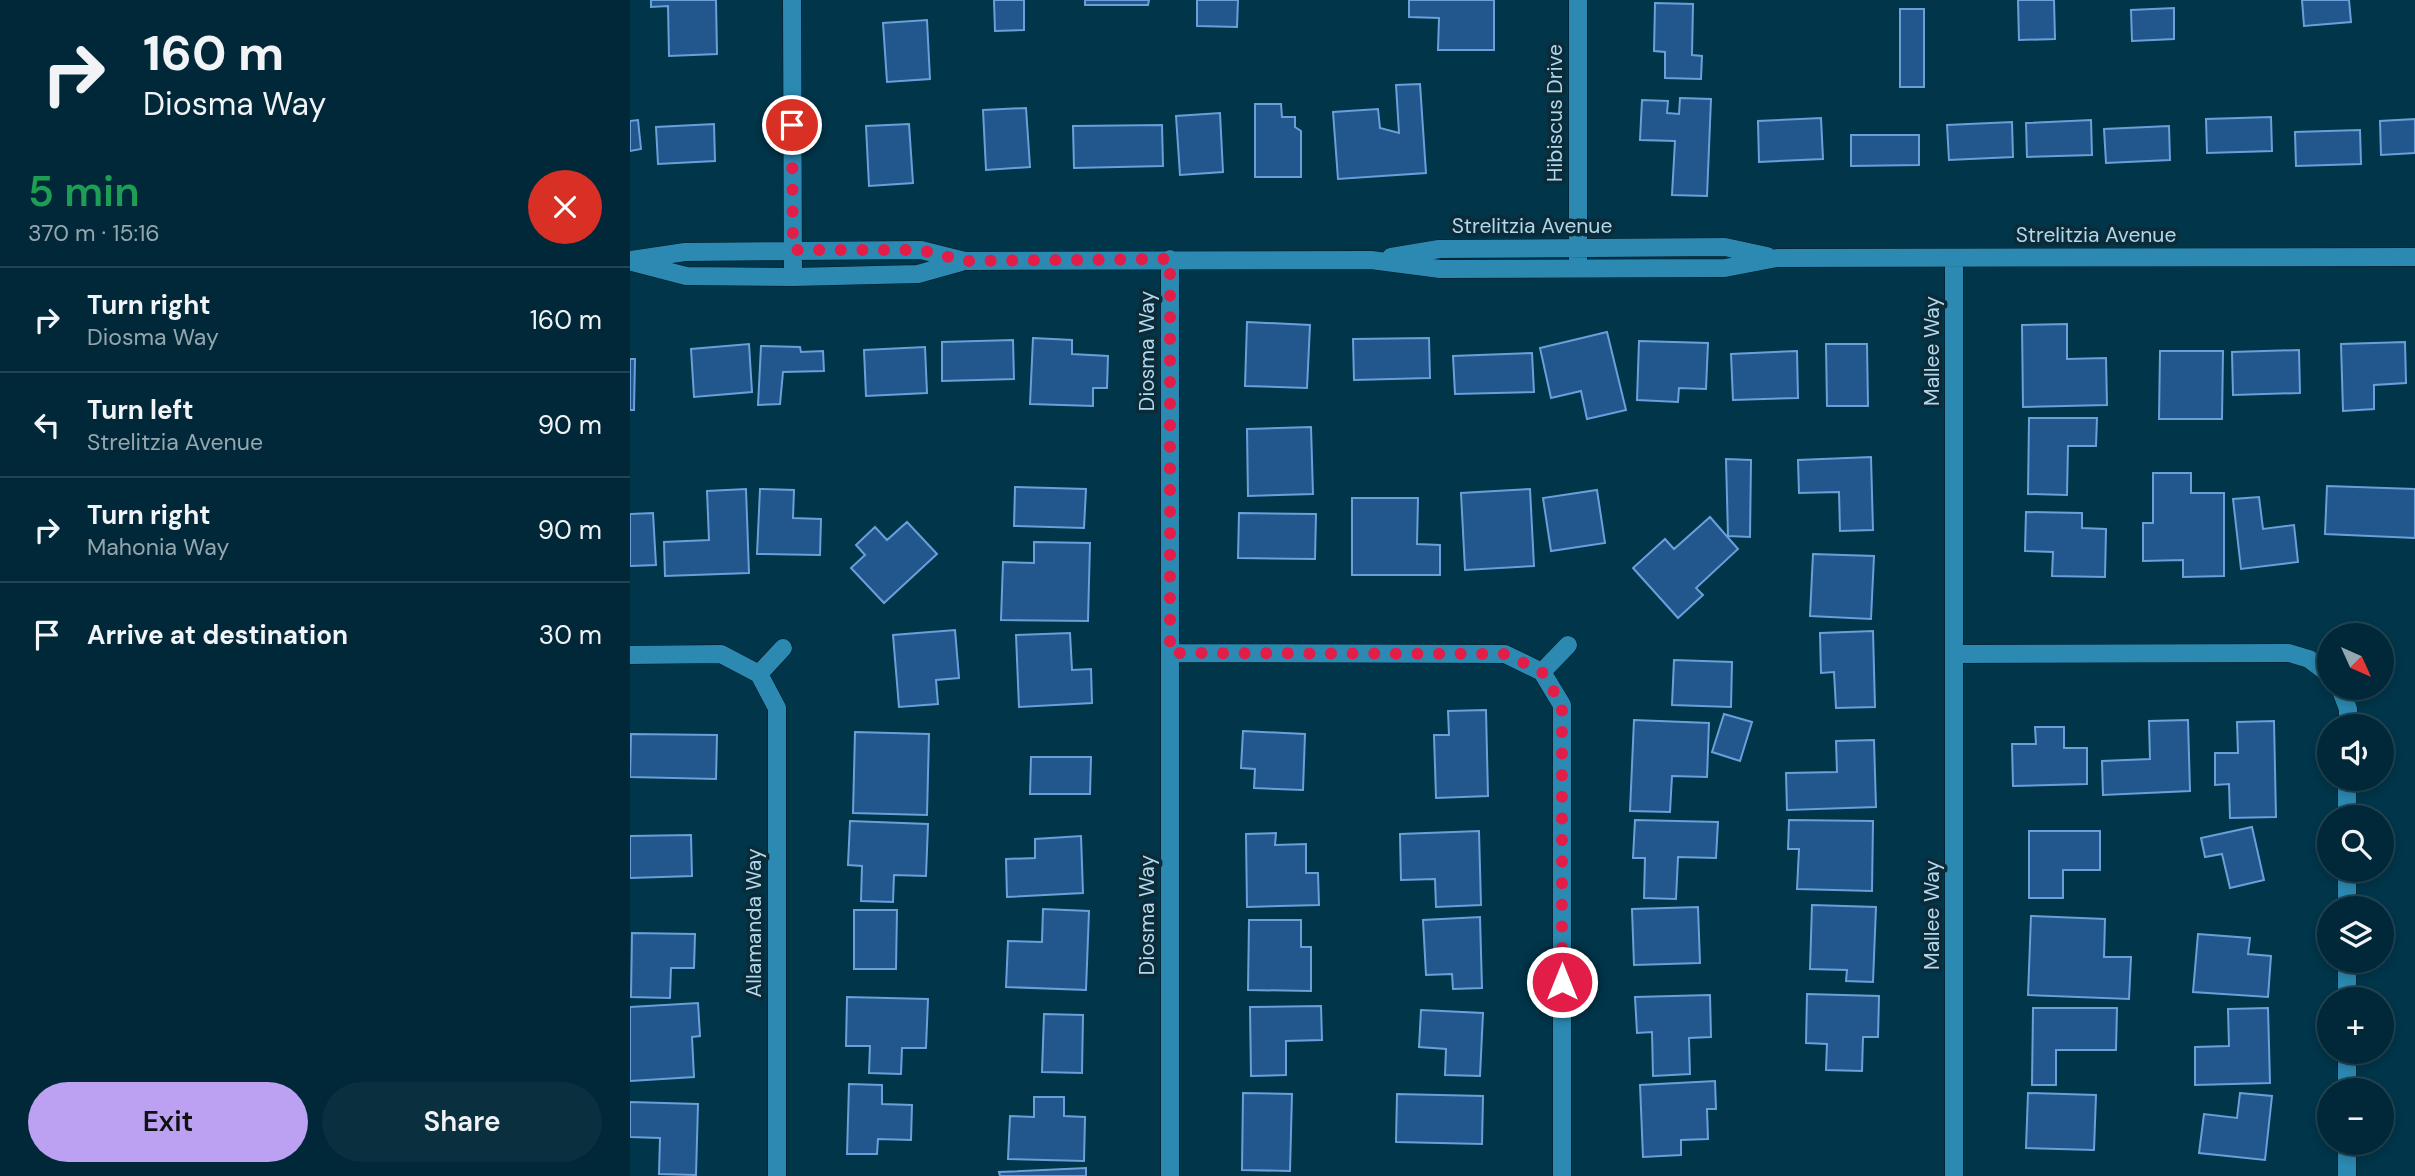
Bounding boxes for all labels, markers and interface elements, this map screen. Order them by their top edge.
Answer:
text: 160 m [143,21,284,85]
icon: right [28,28,119,119]
street label: Hibiscus Drive [1541,44,1569,182]
text: Diosma Way [143,83,326,125]
pin [762,95,822,155]
icon: arrive [773,106,811,144]
text: 5 min [28,164,140,219]
button: close [528,170,602,244]
street label: Strelitzia Avenue [1452,212,1612,240]
text: 370 m · 15:16 [28,218,160,248]
street label: Strelitzia Avenue [2016,221,2176,249]
text: Turn right [87,288,211,322]
street label: Diosma Way [1133,291,1161,411]
street label: Mallee Way [1918,296,1946,406]
icon: right [28,301,66,339]
text: 160 m [530,303,602,337]
text: Diosma Way [87,322,219,352]
text: Turn left [87,393,194,427]
icon: left [28,406,66,444]
text: 90 m [538,408,602,442]
text: Strelitzia Avenue [87,427,263,457]
text: Turn right [87,498,211,532]
icon: right [28,511,66,549]
text: 90 m [538,513,602,547]
text: Mahonia Way [87,532,229,562]
icon: arrive [28,616,66,654]
text: Arrive at destination [87,618,348,652]
text: 30 m [539,618,602,652]
north arrow [2317,623,2394,700]
map controls [2317,623,2394,1155]
button: sound [2317,714,2394,791]
button: search [2317,805,2394,882]
street label: Allamanda Way [740,848,768,998]
street label: Diosma Way [1133,855,1161,975]
street label: Mallee Way [1918,860,1946,970]
button: layers [2317,896,2394,973]
position arrow [1525,945,1599,1019]
button: + [2317,987,2394,1064]
button: − [2317,1078,2394,1155]
button: Exit [28,1082,308,1162]
button: Share [322,1082,602,1162]

